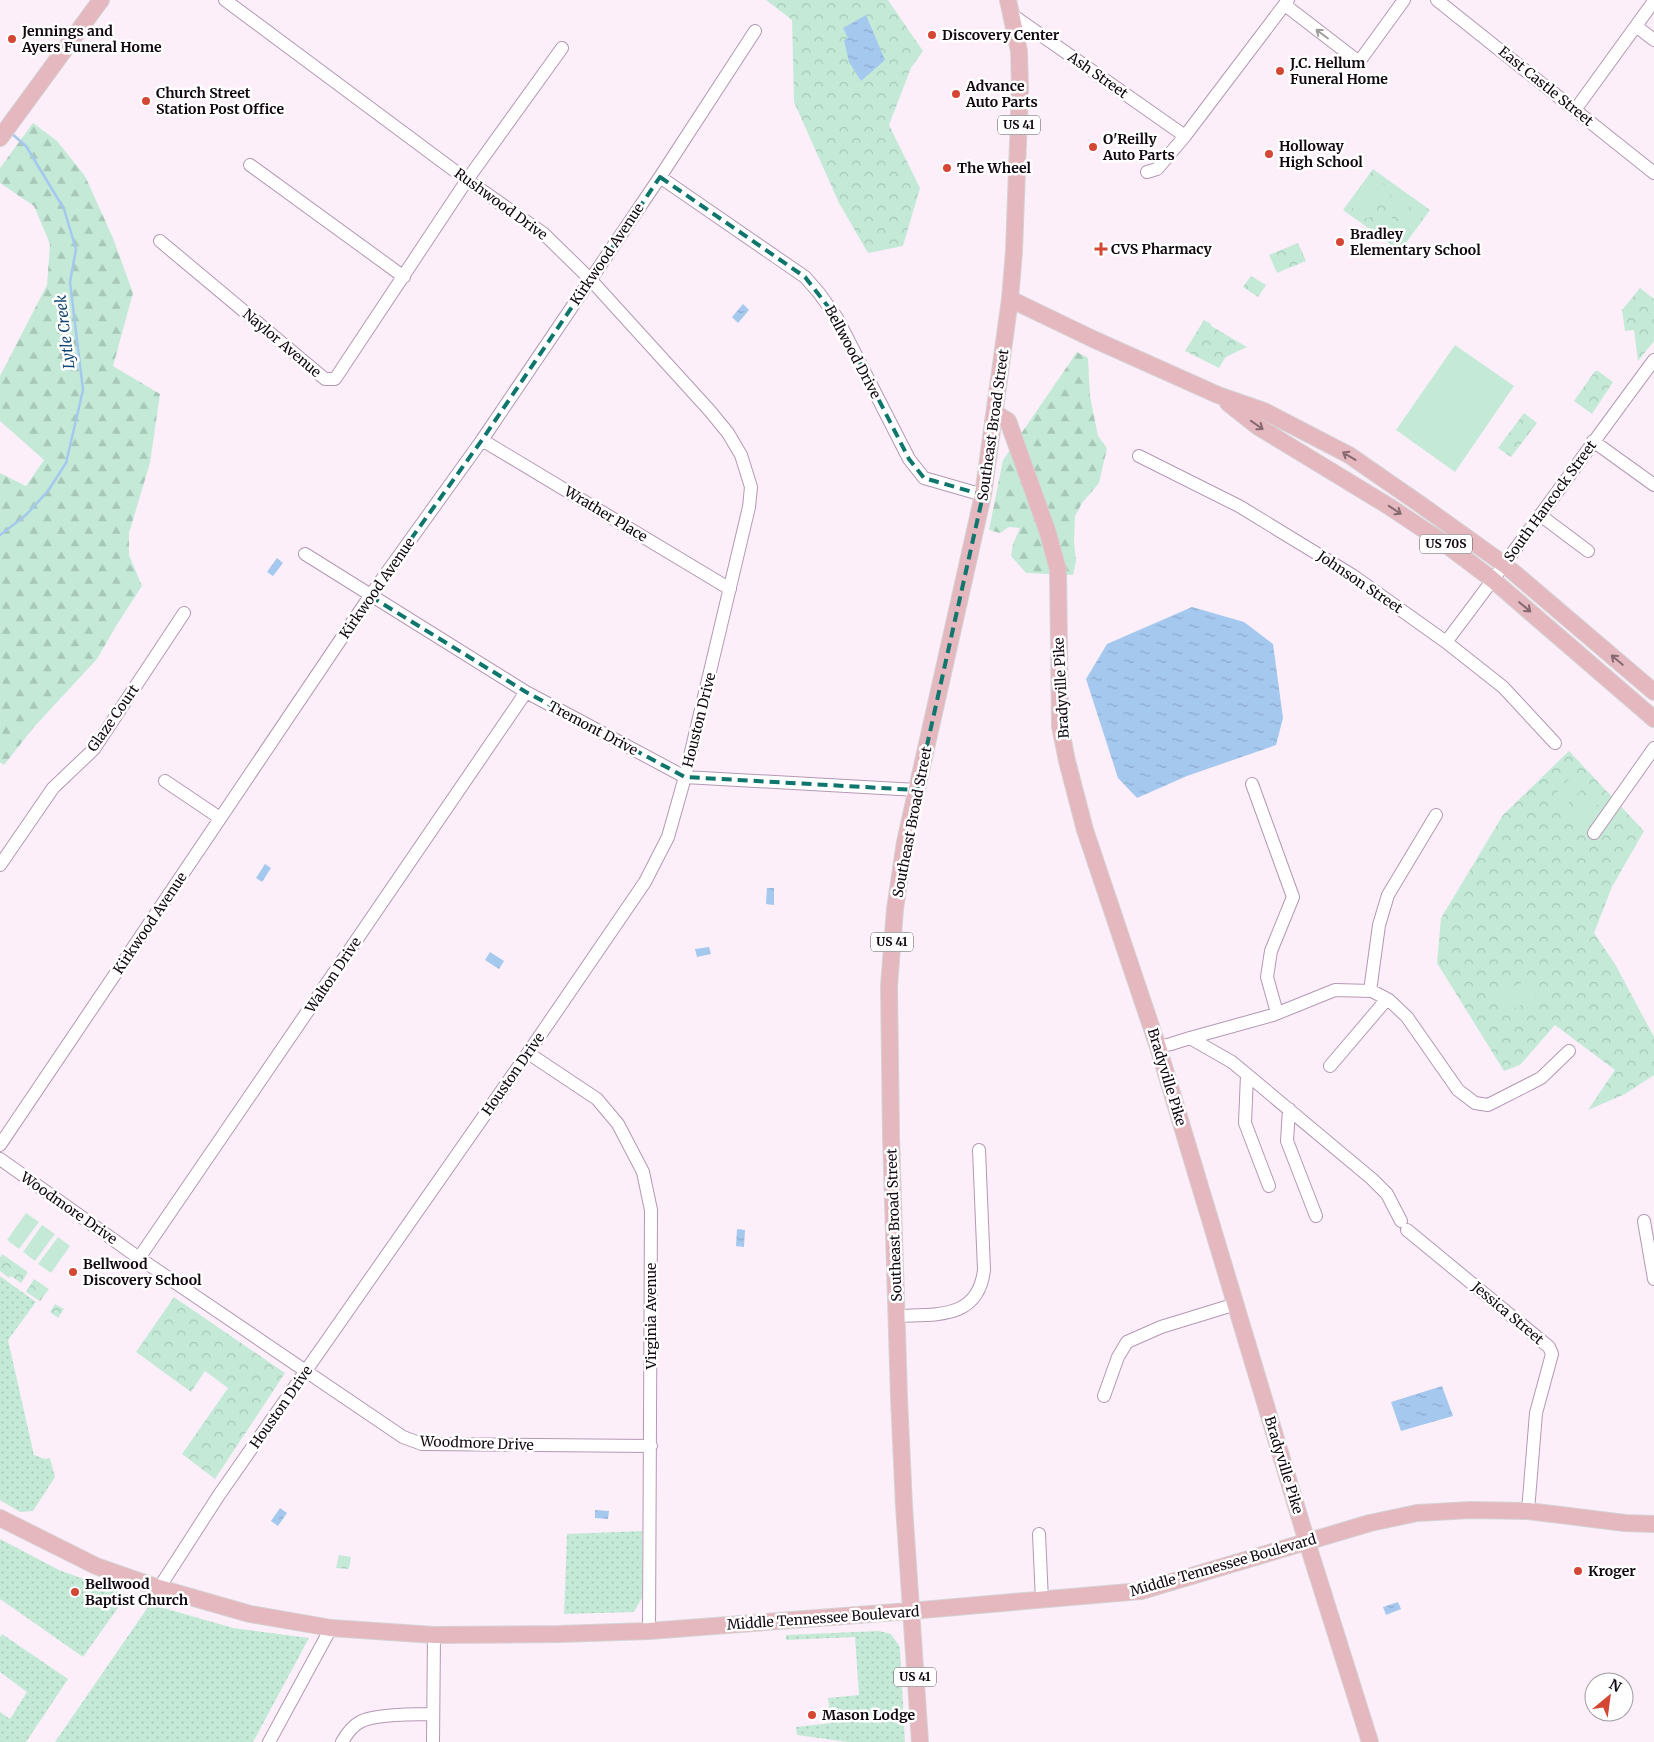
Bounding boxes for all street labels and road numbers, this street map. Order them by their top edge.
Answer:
street label: East Castle Street [1495,42,1597,130]
street label: Ash Street [1064,47,1132,103]
road number: US 41 [998,116,1040,134]
street label: Rushwood Drive [451,164,551,244]
street label: Kirkwood Avenue [566,200,648,308]
street label: Bellwood Drive [821,303,885,401]
street label: Naylor Avenue [239,305,325,381]
street label: Southeast Broad Street [973,347,1013,502]
street label: South Hancock Street [1500,436,1600,565]
street label: Wrather Place [560,482,651,546]
street label: Kirkwood Avenue [335,534,419,642]
road number: US 70S [1420,534,1472,554]
street label: Johnson Street [1313,546,1407,617]
street label: Bradyville Pike [1049,637,1073,739]
street label: Houston Drive [679,671,719,769]
street label: Glaze Court [83,681,143,755]
street label: Tremont Drive [545,697,641,759]
street label: Southeast Broad Street [889,744,936,899]
street label: Kirkwood Avenue [109,869,191,977]
road number: US 41 [871,932,913,952]
street label: Walton Drive [301,934,365,1017]
street label: Bradyville Pike [1144,1026,1190,1128]
street label: Houston Drive [478,1029,548,1119]
street label: Southeast Broad Street [882,1148,906,1302]
street label: Woodmore Drive [16,1167,121,1248]
street label: Virginia Avenue [642,1263,660,1370]
street label: Jessica Street [1468,1277,1548,1349]
street label: Houston Drive [246,1362,316,1452]
street label: Bradyville Pike [1261,1414,1307,1516]
street label: Woodmore Drive [419,1432,534,1454]
street label: Middle Tennessee Boulevard [1128,1530,1319,1600]
street label: Middle Tennessee Boulevard [726,1602,920,1634]
road number: US 41 [894,1668,936,1686]

